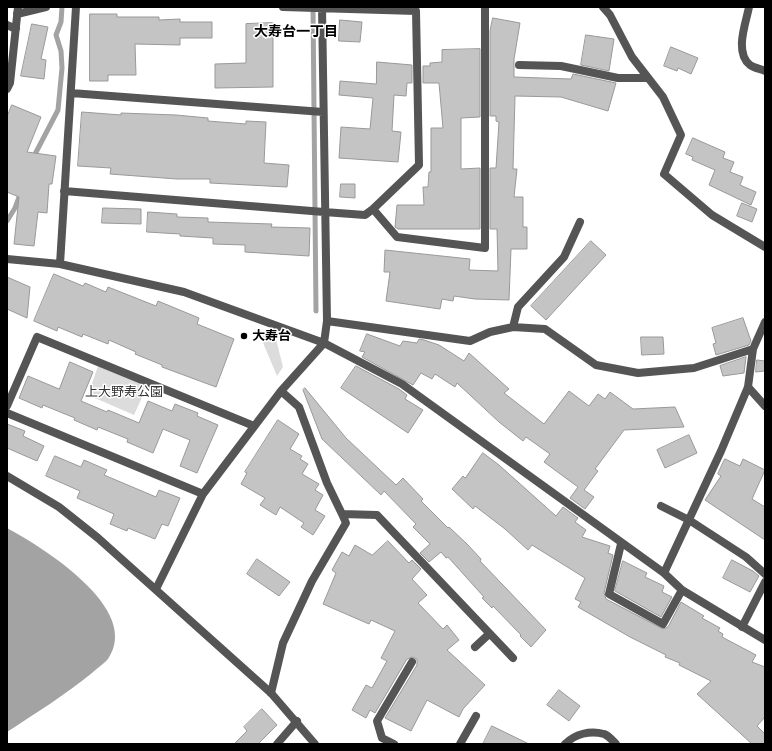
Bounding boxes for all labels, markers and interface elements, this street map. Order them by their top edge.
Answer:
district label: 大寿台一丁目 [254,24,338,40]
place label: 大寿台 [252,328,291,344]
marker: 大寿台 [239,331,249,341]
park label: 上大野寿公園 [85,384,163,400]

